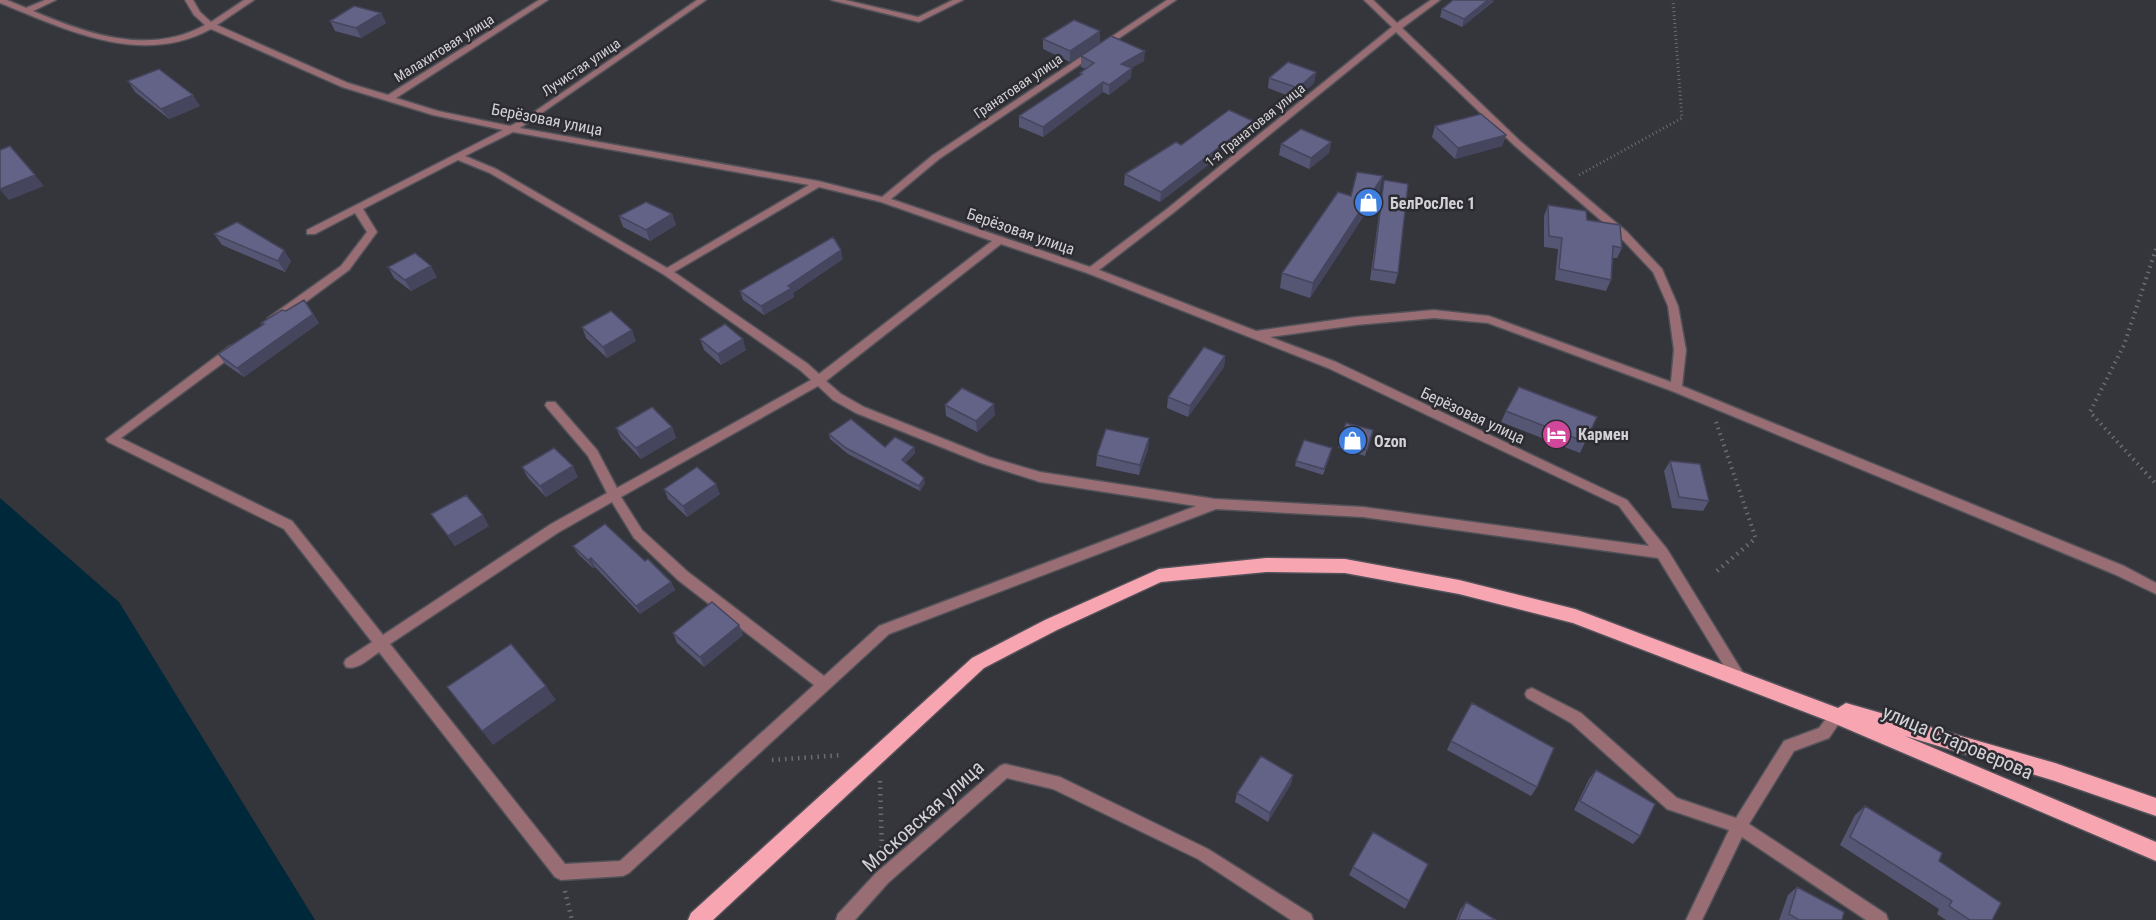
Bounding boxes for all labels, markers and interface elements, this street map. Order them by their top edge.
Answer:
street label: Малахитовая улица [391,11,497,85]
street label: Лучистая улица [539,35,623,99]
street label: Гранатовая улица [971,51,1065,121]
street label: 1-я Гранатовая улица [1202,80,1308,170]
street label: Берёзовая улица [490,99,604,140]
shop icon: БелРосЛес 1 [1353,187,1385,219]
place label: БелРосЛес 1 [1390,194,1475,213]
street label: Берёзовая улица [964,204,1077,259]
street label: Берёзовая улица [1418,383,1528,448]
hotel icon: Кармен [1541,418,1573,450]
shop icon: Ozon [1337,425,1369,457]
place label: Кармен [1578,425,1629,444]
place label: Ozon [1374,432,1407,451]
street label: улица Староверова [1879,699,2037,785]
street label: Московская улица [857,755,989,877]

